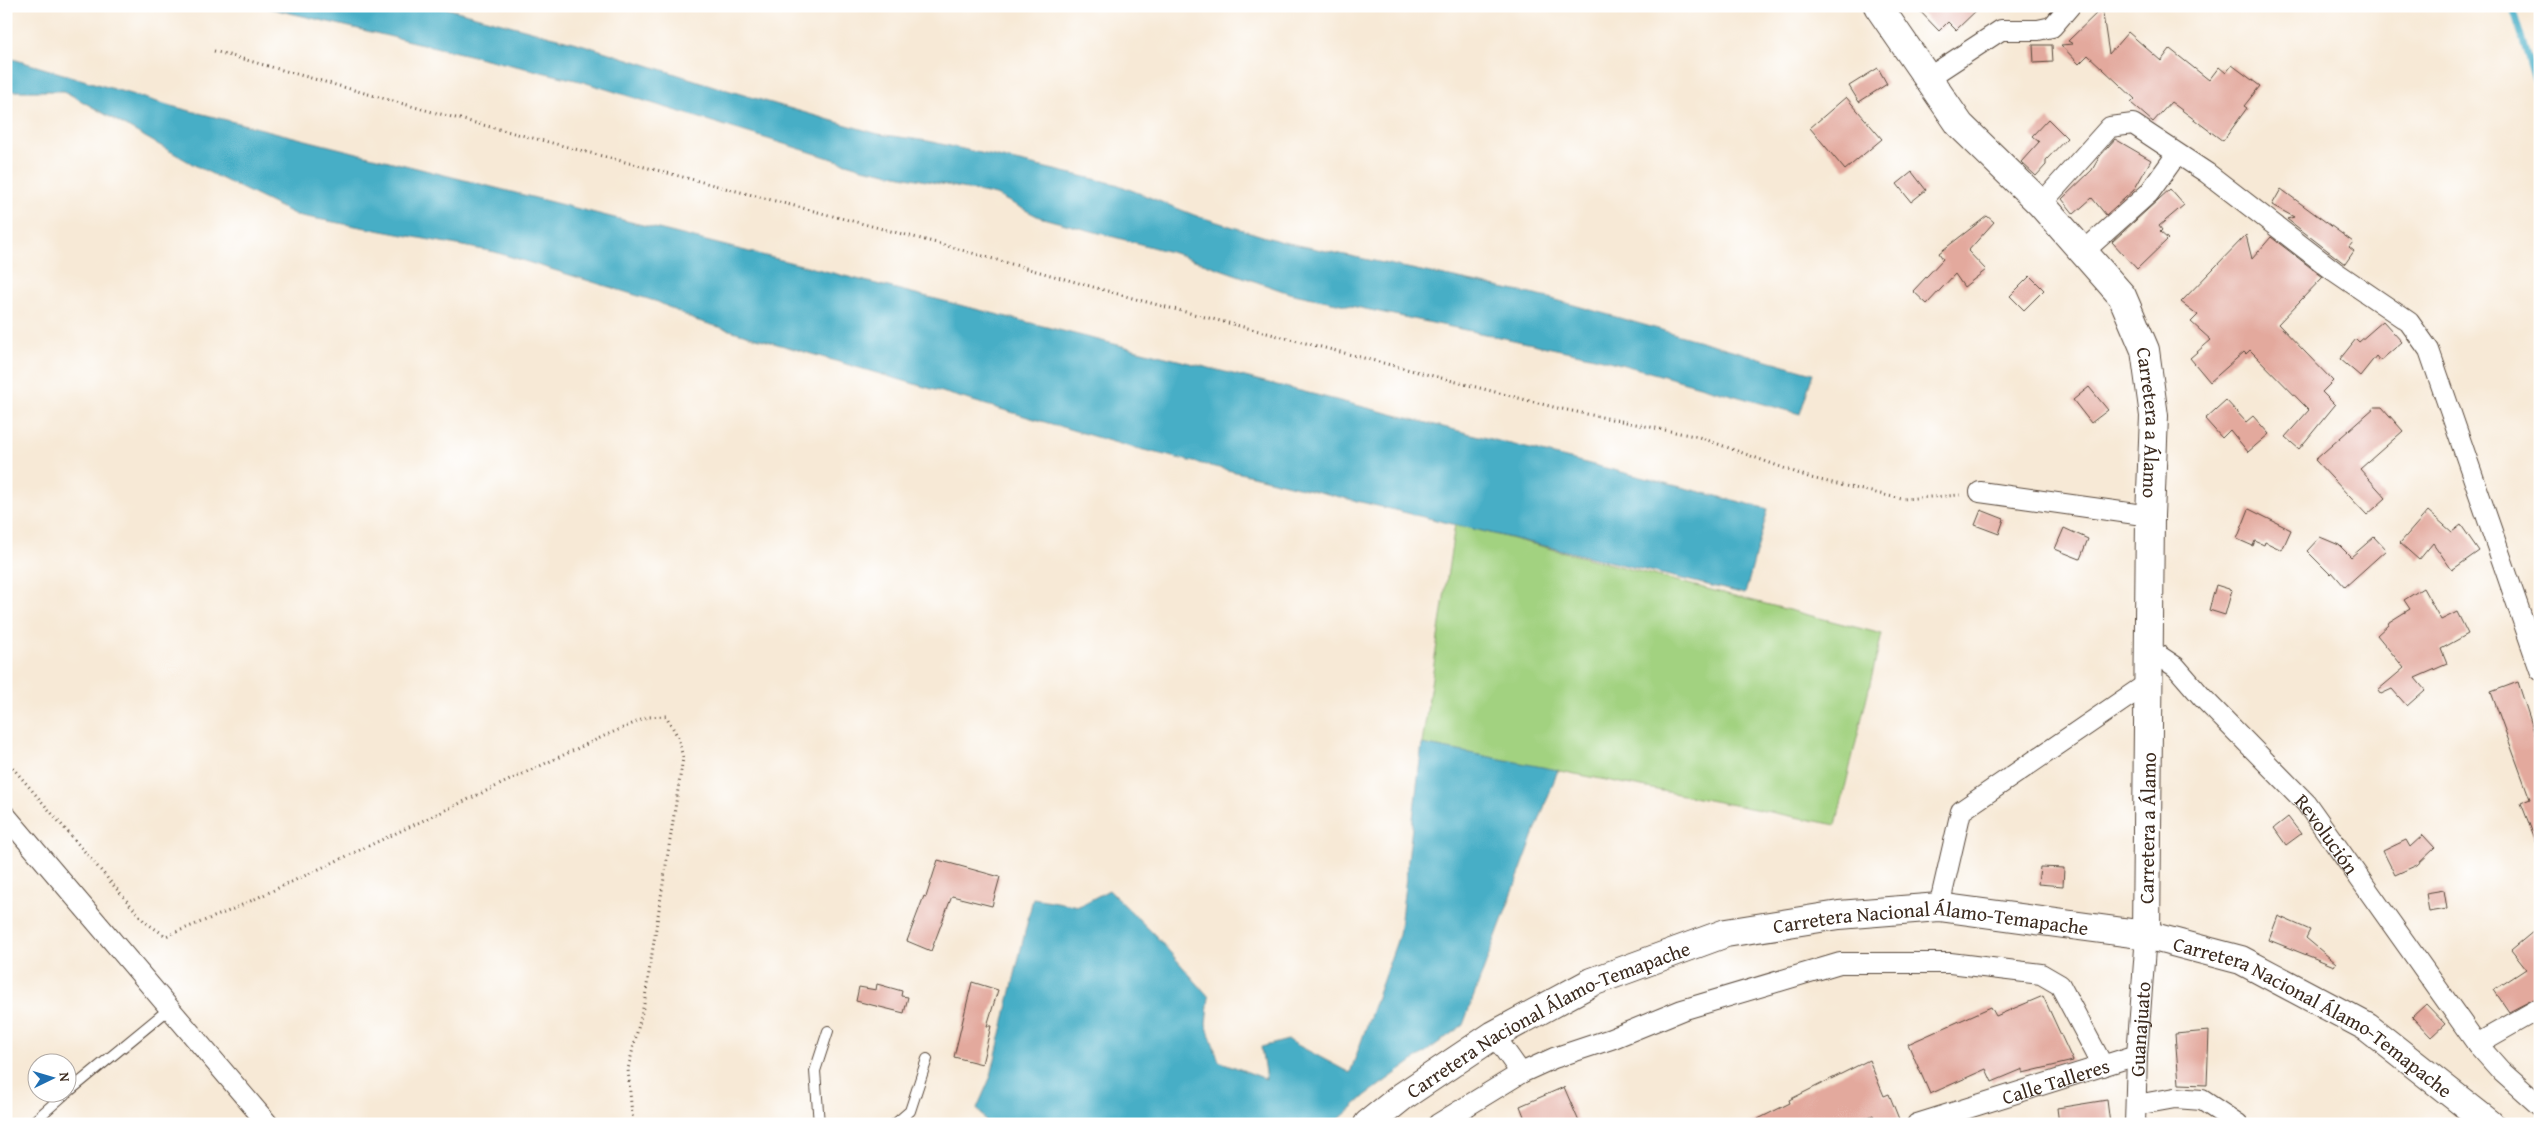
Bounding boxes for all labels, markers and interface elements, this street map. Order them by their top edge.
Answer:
street label: Carretera a Álamo [2130,345,2168,499]
street label: Carretera a Álamo [2131,752,2163,904]
street label: Revolución [2289,786,2366,880]
street label: Carretera Nacional Álamo-Temapache [1771,892,2090,942]
street label: Carretera Nacional Álamo-Temapache [2170,928,2459,1104]
street label: Carretera Nacional Álamo-Temapache [1400,933,1694,1105]
street label: Guanajuato [2122,980,2157,1077]
street label: Calle Talleres [1998,1050,2113,1111]
north arrow [28,1052,78,1102]
text: N [55,1071,75,1083]

